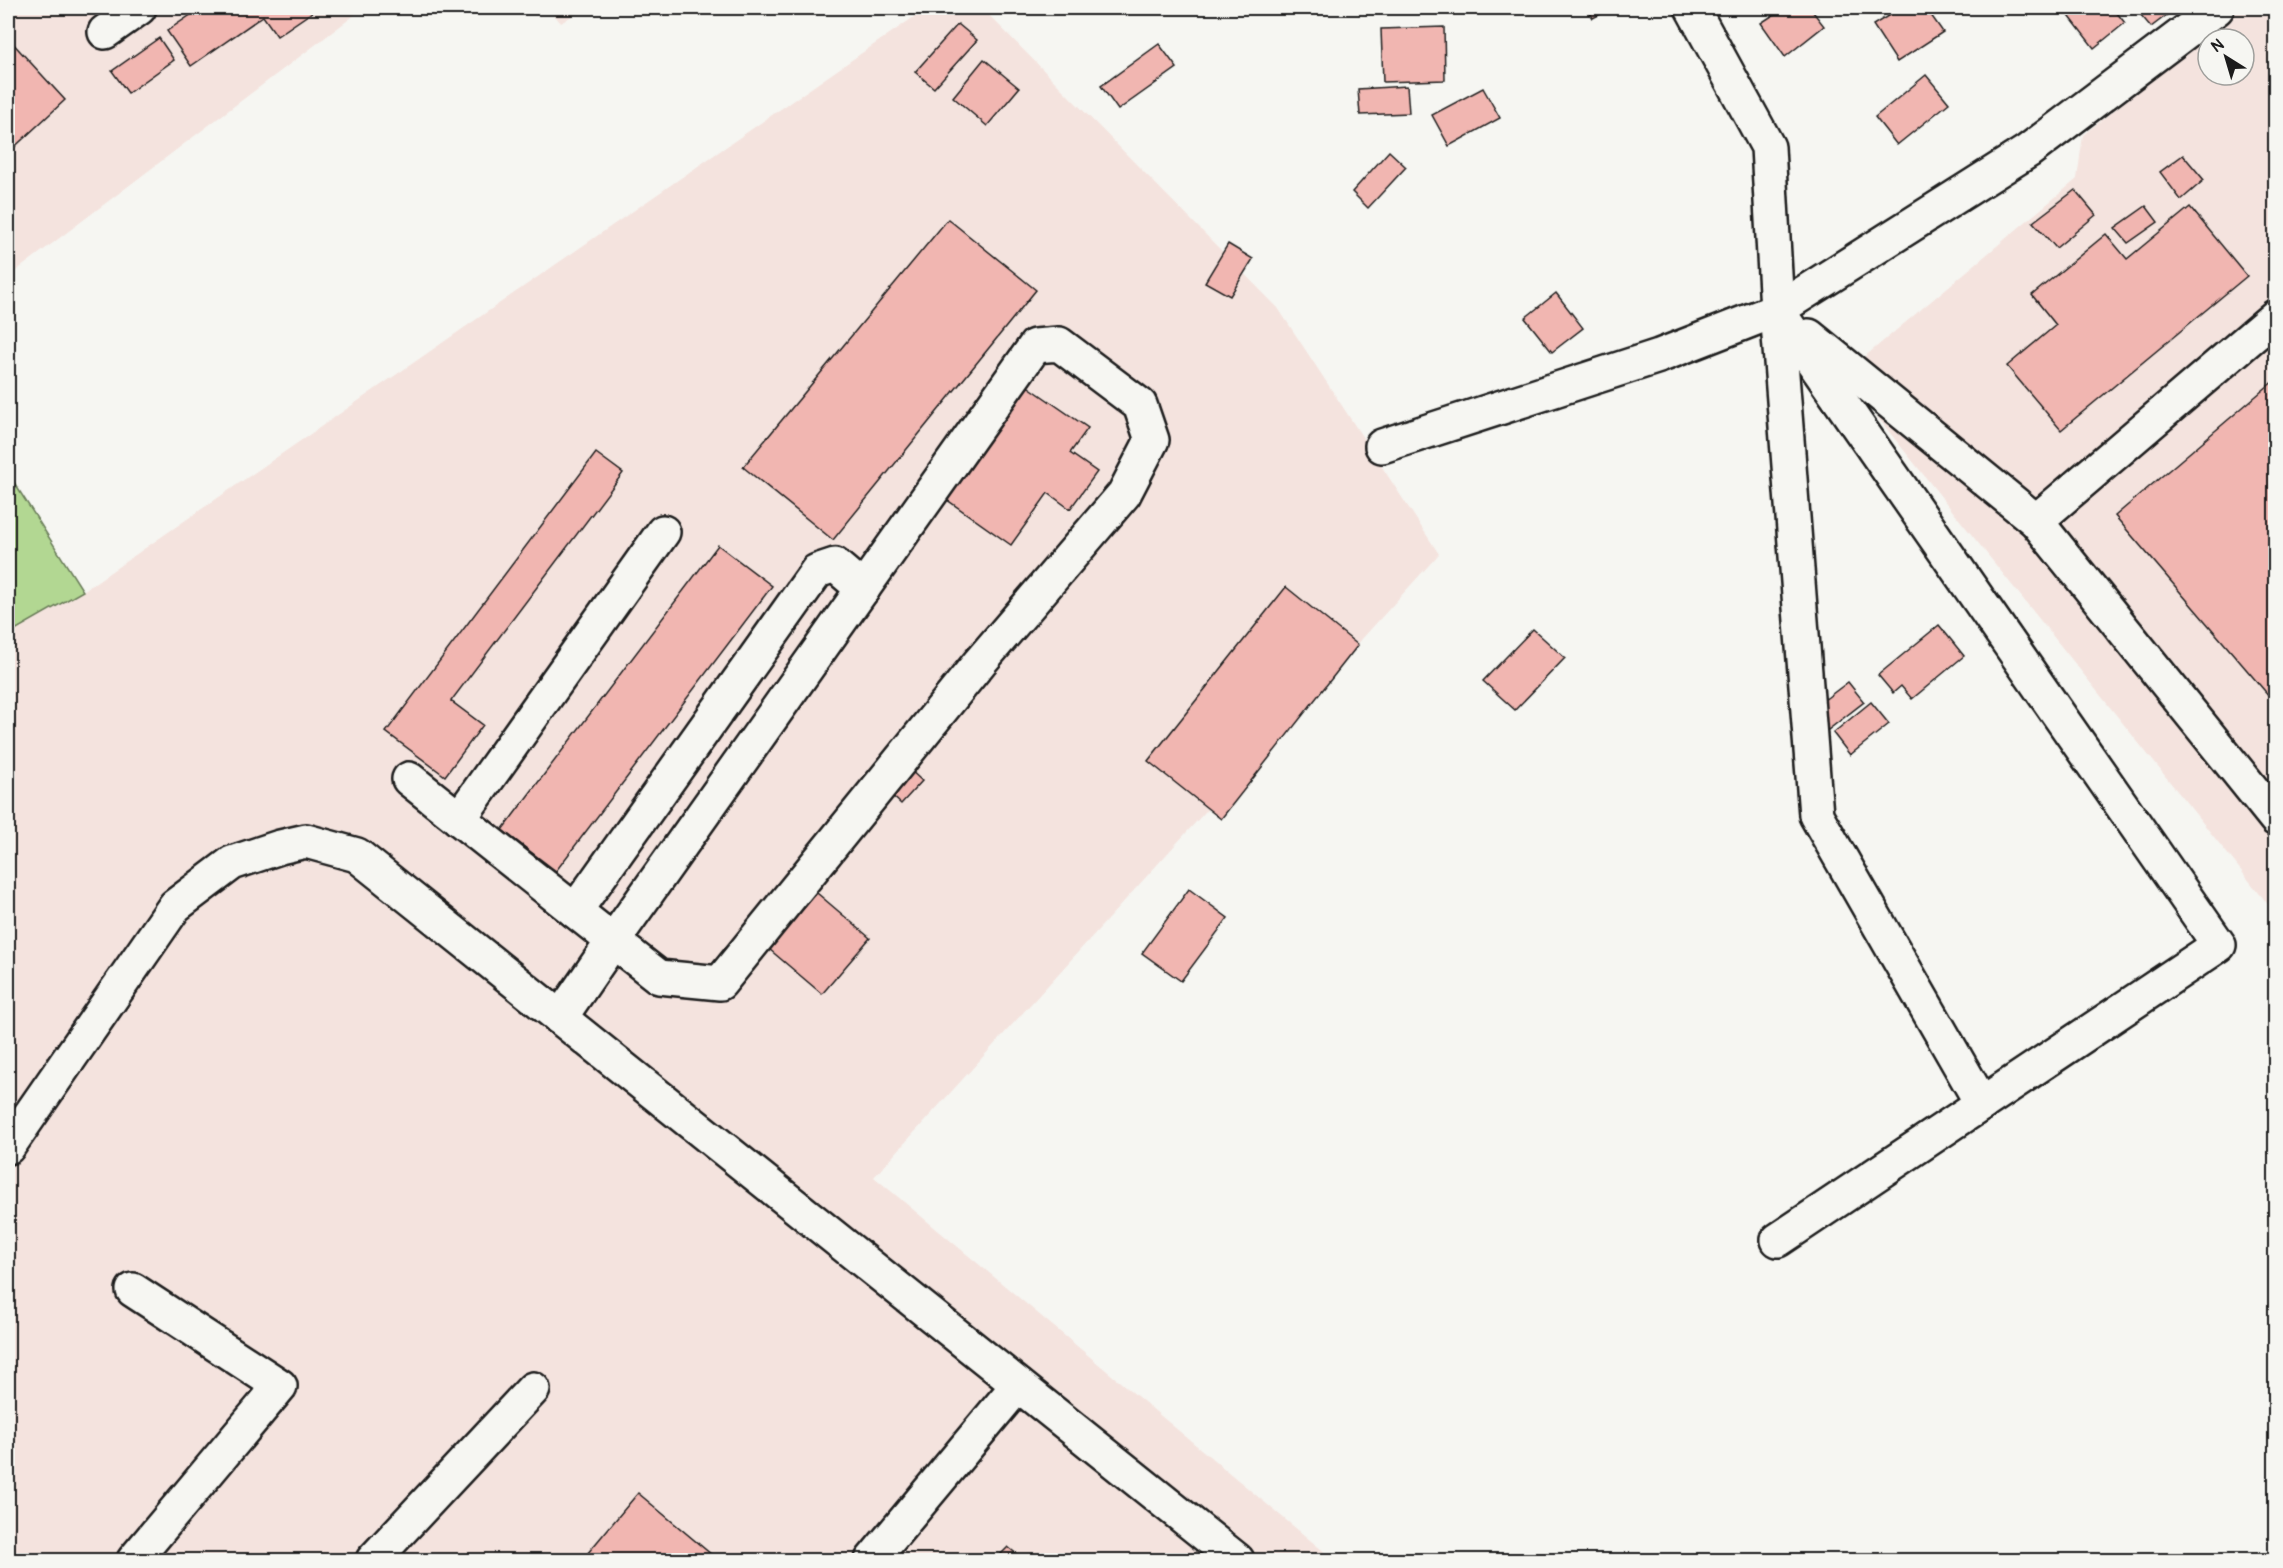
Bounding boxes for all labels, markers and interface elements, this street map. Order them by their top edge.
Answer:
north arrow [2196,27,2256,87]
text: N [2207,34,2228,57]

